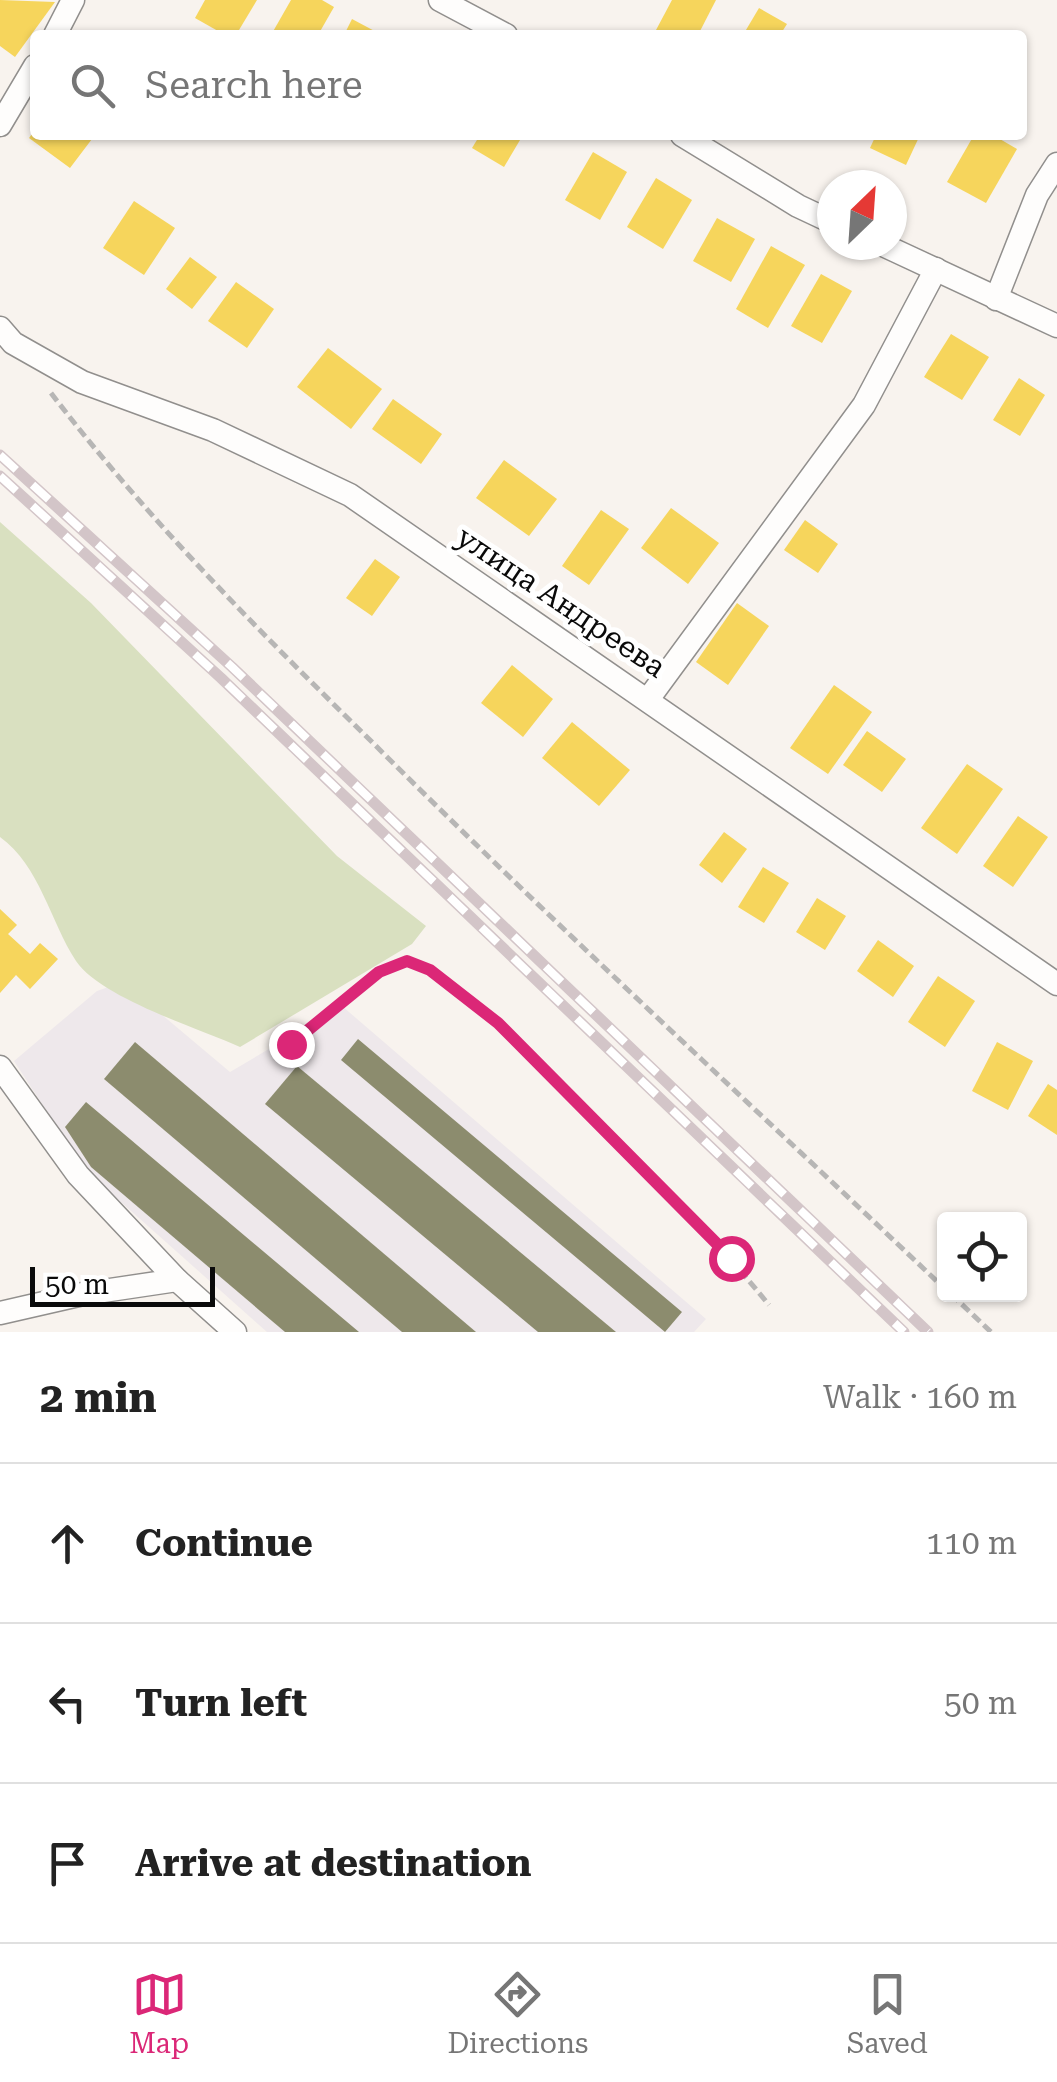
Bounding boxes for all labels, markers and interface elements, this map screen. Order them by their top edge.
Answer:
search box [30,30,1027,140]
icon: search [65,58,120,113]
text: Search here [145,63,363,107]
north arrow [817,170,907,260]
street label: улица Андреева [450,519,672,684]
route end [269,1022,315,1068]
map controls [937,1212,1027,1302]
button: locate [937,1212,1027,1302]
route start [709,1236,755,1282]
scale bar [30,1262,215,1306]
text: 50 m [45,1268,109,1301]
text: 2 min [40,1373,157,1422]
text: Walk · 160 m [823,1378,1017,1416]
icon: ahead [40,1516,95,1571]
text: Continue [135,1521,313,1565]
text: 110 m [926,1524,1017,1562]
icon: left [40,1676,95,1731]
text: Turn left [135,1681,307,1725]
text: 50 m [944,1684,1017,1722]
icon: arrive [40,1836,95,1891]
text: Arrive at destination [135,1841,531,1885]
tab: Map [129,1967,189,2060]
tab: Directions [447,1967,588,2060]
tab: Saved [847,1967,928,2060]

